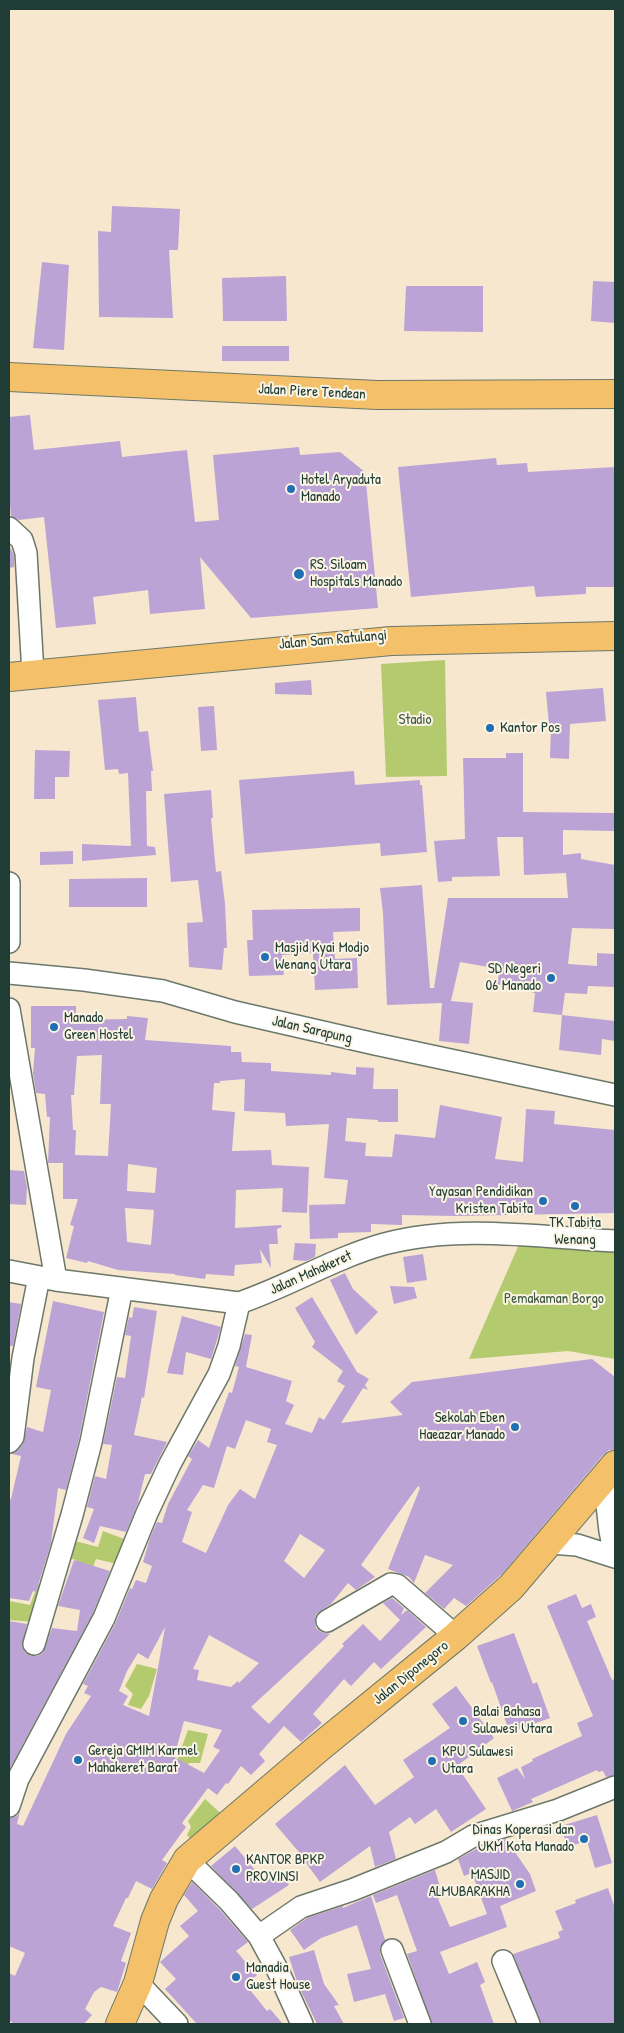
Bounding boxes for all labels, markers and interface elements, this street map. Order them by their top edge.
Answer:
street label: Jalan Piere Tendean [258,380,366,404]
place label: Hotel Aryaduta Manado [301,471,381,506]
marker: Hotel Aryaduta Manado [285,483,297,495]
place label: RS. Siloam Hospitals Manado [310,556,402,591]
marker: RS. Siloam Hospitals Manado [292,567,306,581]
street label: Jalan Sam Ratulangi [278,626,388,654]
park label: Stadio [398,711,432,729]
place label: Kantor Pos [500,719,560,737]
marker: Kantor Pos [484,722,496,734]
place label: Masjid Kyai Modjo Wenang Utara [275,939,369,974]
marker: Masjid Kyai Modjo Wenang Utara [259,951,271,963]
place label: SD Negeri 06 Manado [485,960,541,995]
marker: SD Negeri 06 Manado [545,972,557,984]
place label: Manado Green Hostel [64,1009,133,1044]
street label: Jalan Sarapung [270,1012,354,1048]
marker: Manado Green Hostel [48,1021,60,1033]
place label: Yayasan Pendidikan Kristen Tabita [429,1183,533,1218]
marker: Yayasan Pendidikan Kristen Tabita [537,1195,549,1207]
marker: TK Tabita Wenang [569,1200,581,1212]
place label: TK Tabita Wenang [549,1214,601,1249]
street label: Jalan Mahakeret [267,1247,355,1299]
park label: Pemakaman Borgo [504,1290,604,1308]
place label: Sekolah Eben Haeazar Manado [419,1409,505,1444]
marker: Sekolah Eben Haeazar Manado [509,1421,521,1433]
street label: Jalan Diponegoro [370,1637,452,1709]
place label: Balai Bahasa Sulawesi Utara [473,1703,552,1738]
marker: Balai Bahasa Sulawesi Utara [457,1715,469,1727]
place label: Gereja GMIM Karmel Mahakeret Barat [88,1742,197,1777]
place label: KPU Sulawesi Utara [442,1743,514,1778]
marker: Gereja GMIM Karmel Mahakeret Barat [72,1754,84,1766]
marker: KPU Sulawesi Utara [426,1755,438,1767]
place label: Dinas Koperasi dan UKM Kota Manado [473,1821,574,1856]
marker: Dinas Koperasi dan UKM Kota Manado [578,1833,590,1845]
place label: KANTOR BPKP PROVINSI [246,1851,325,1886]
marker: KANTOR BPKP PROVINSI [230,1863,242,1875]
place label: MASJID ALMUBARAKHA [429,1866,510,1901]
marker: MASJID ALMUBARAKHA [514,1878,526,1890]
place label: Manadia Guest House [246,1959,310,1994]
marker: Manadia Guest House [230,1971,242,1983]

